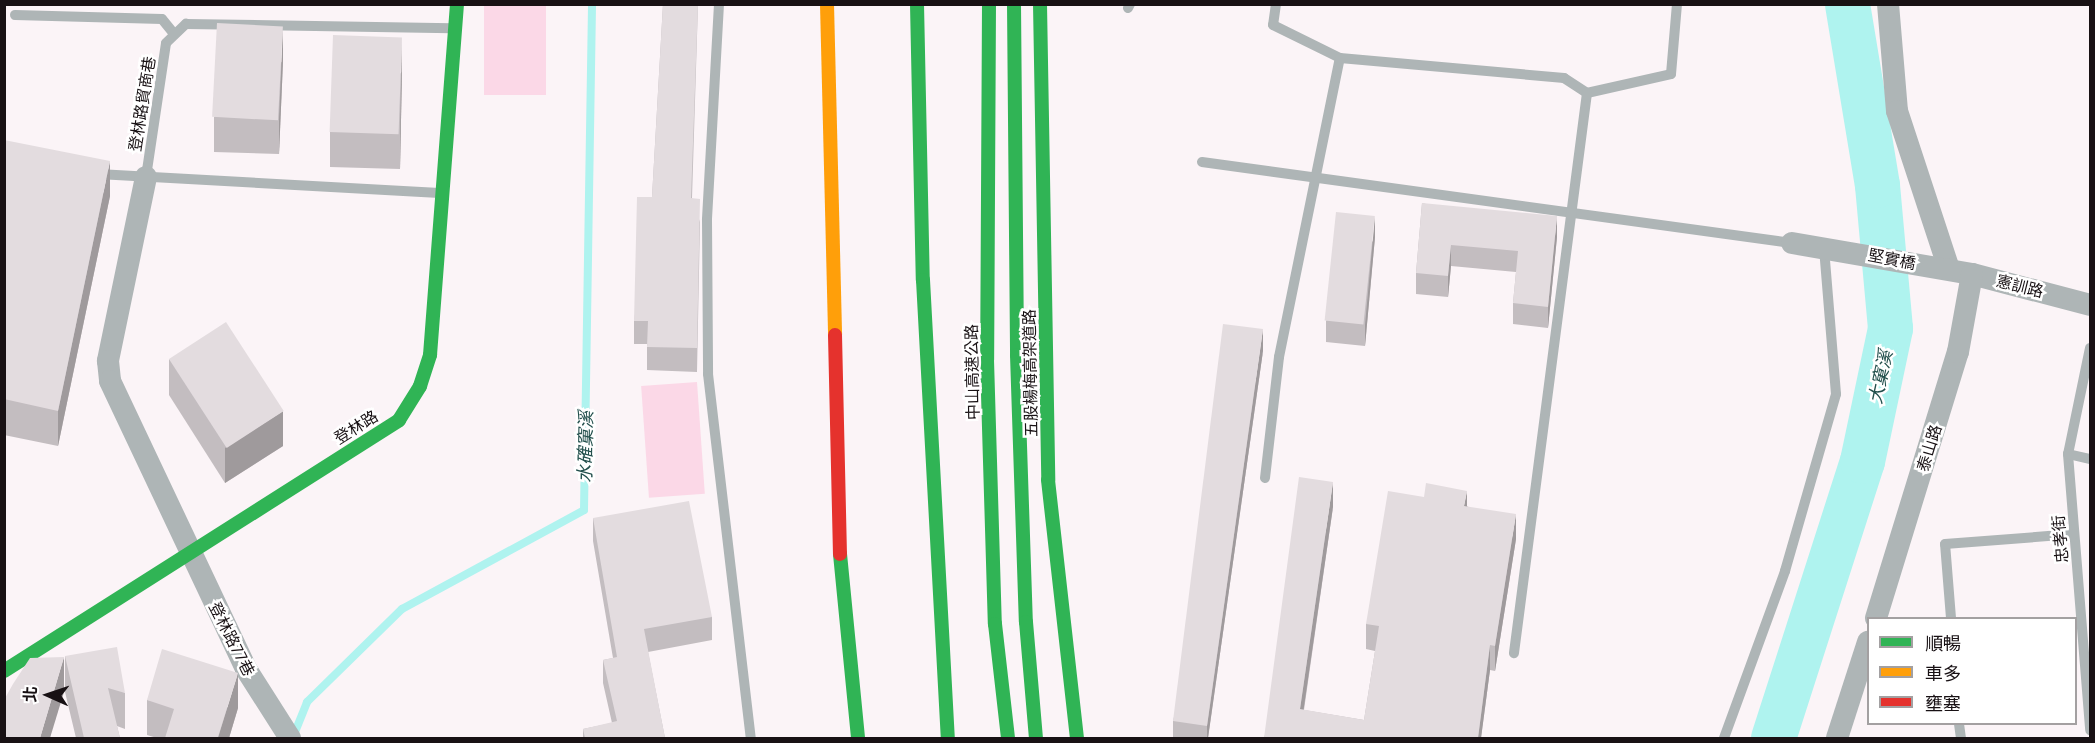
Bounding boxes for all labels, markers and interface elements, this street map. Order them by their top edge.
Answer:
street label: 登林路貿商巷 [125,55,159,153]
street label: 堅實橋 [1867,245,1917,273]
street label: 憲訓路 [1994,271,2046,301]
street label: 五股楊梅高架道路 [1019,309,1041,437]
street label: 中山高速公路 [962,324,982,420]
water label: 大窠溪 [1864,348,1896,406]
street label: 登林路 [331,406,381,448]
water label: 水確窠溪 [574,411,596,483]
street label: 泰山路 [1913,422,1945,474]
street label: 忠孝街 [2048,514,2072,564]
street label: 登林路77巷 [205,599,259,679]
legend [1867,617,2077,725]
text: 順暢 [1925,631,1961,655]
text: 車多 [1925,661,1961,685]
north arrow [18,665,78,725]
text: 北 [19,685,41,703]
text: 壅塞 [1925,691,1961,715]

